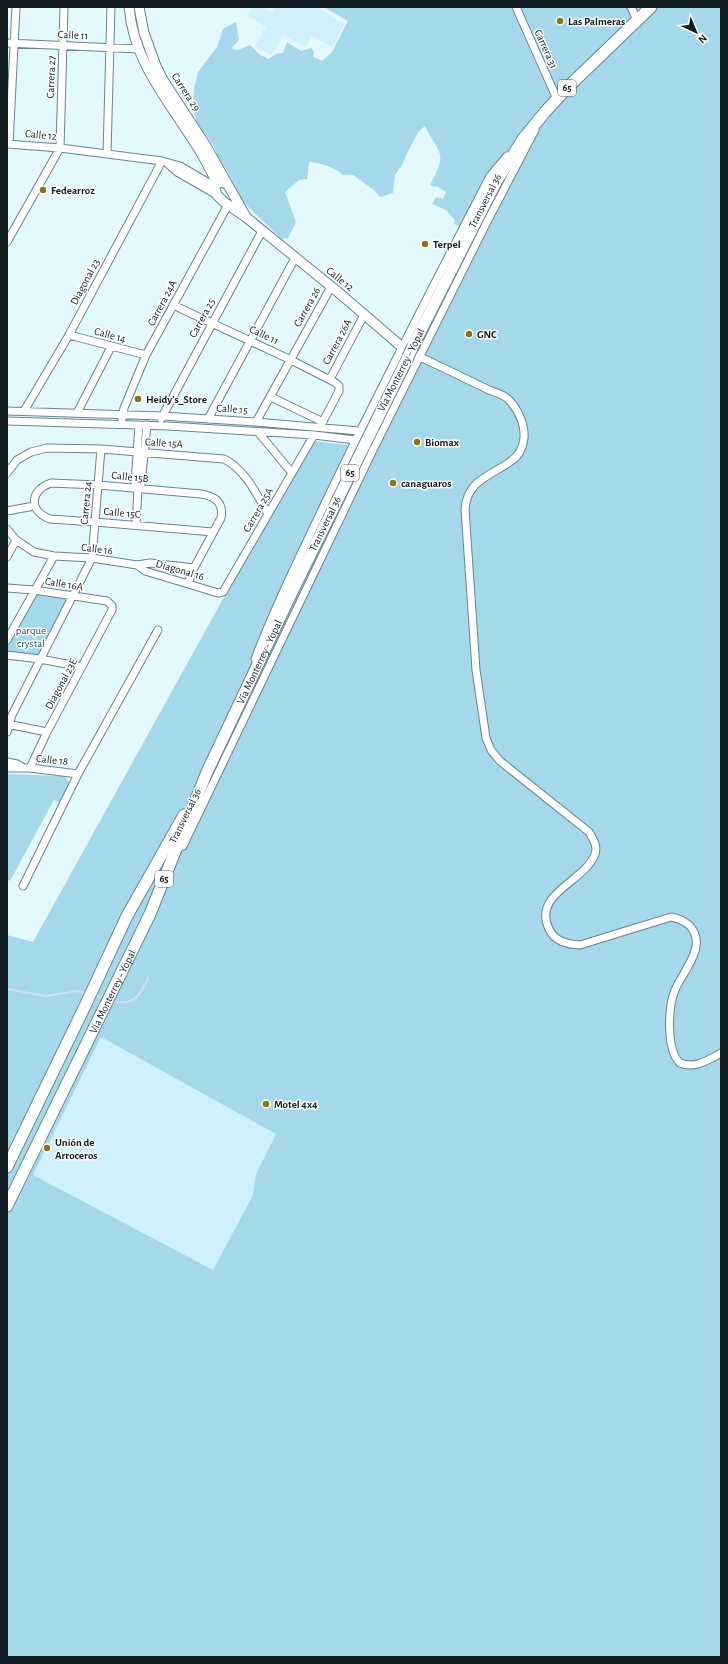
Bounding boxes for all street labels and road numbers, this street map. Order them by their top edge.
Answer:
street label: Carrera 31 [533,28,559,70]
street label: Calle 11 [57,29,89,41]
street label: Carrera 27 [45,55,57,99]
street label: Carrera 29 [170,71,202,113]
road number: 65 [558,80,576,96]
street label: Calle 12 [25,128,57,142]
street label: Transversal 36 [467,172,503,230]
street label: Diagonal 23 [68,257,102,307]
street label: Calle 12 [324,265,356,293]
street label: Carrera 24A [145,278,179,328]
street label: Carrera 26 [292,285,322,329]
street label: Carrera 25 [187,296,217,339]
street label: Carrera 26A [320,317,354,367]
street label: Calle 11 [248,324,280,346]
street label: Calle 14 [93,326,127,344]
street label: Vía Monterrey - Yopal [375,327,427,413]
street label: Calle 15 [216,402,248,416]
street label: Calle 15A [145,436,184,450]
road number: 65 [341,465,359,481]
street label: Calle 15B [111,470,149,484]
street label: Carrera 24 [79,481,93,525]
street label: Carrera 25A [241,485,275,534]
street label: Transversal 36 [307,495,343,553]
street label: Calle 15C [103,506,141,520]
street label: Calle 16 [80,542,114,556]
street label: Diagonal 16 [155,558,205,582]
street label: Calle 16A [44,576,84,593]
street label: Vía Monterrey - Yopal [235,618,284,706]
street label: Diagonal 23E [43,656,79,711]
street label: Calle 18 [35,753,69,767]
street label: Transversal 36 [167,787,203,845]
road number: 65 [155,871,173,887]
street label: Vía Monterrey - Yopal [87,948,137,1035]

